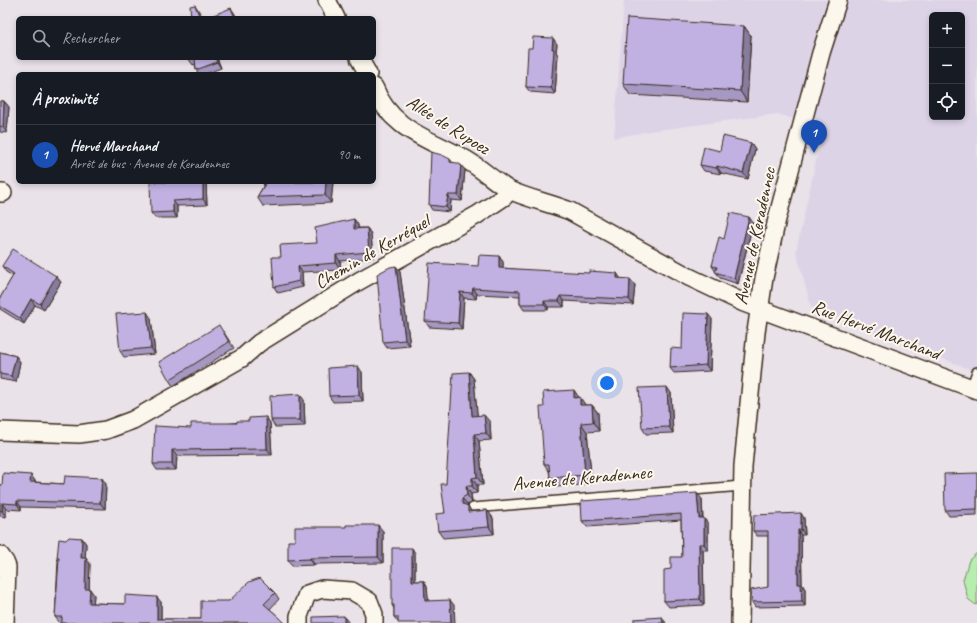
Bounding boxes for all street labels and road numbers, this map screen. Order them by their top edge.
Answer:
street label: Allée de Rupoez [402,90,495,161]
street label: Avenue de Keradennec [729,164,782,307]
street label: Chemin de Kerréquel [310,208,437,295]
street label: Rue Hervé Marchand [808,294,947,367]
street label: Avenue de Keradennec [511,460,654,496]

